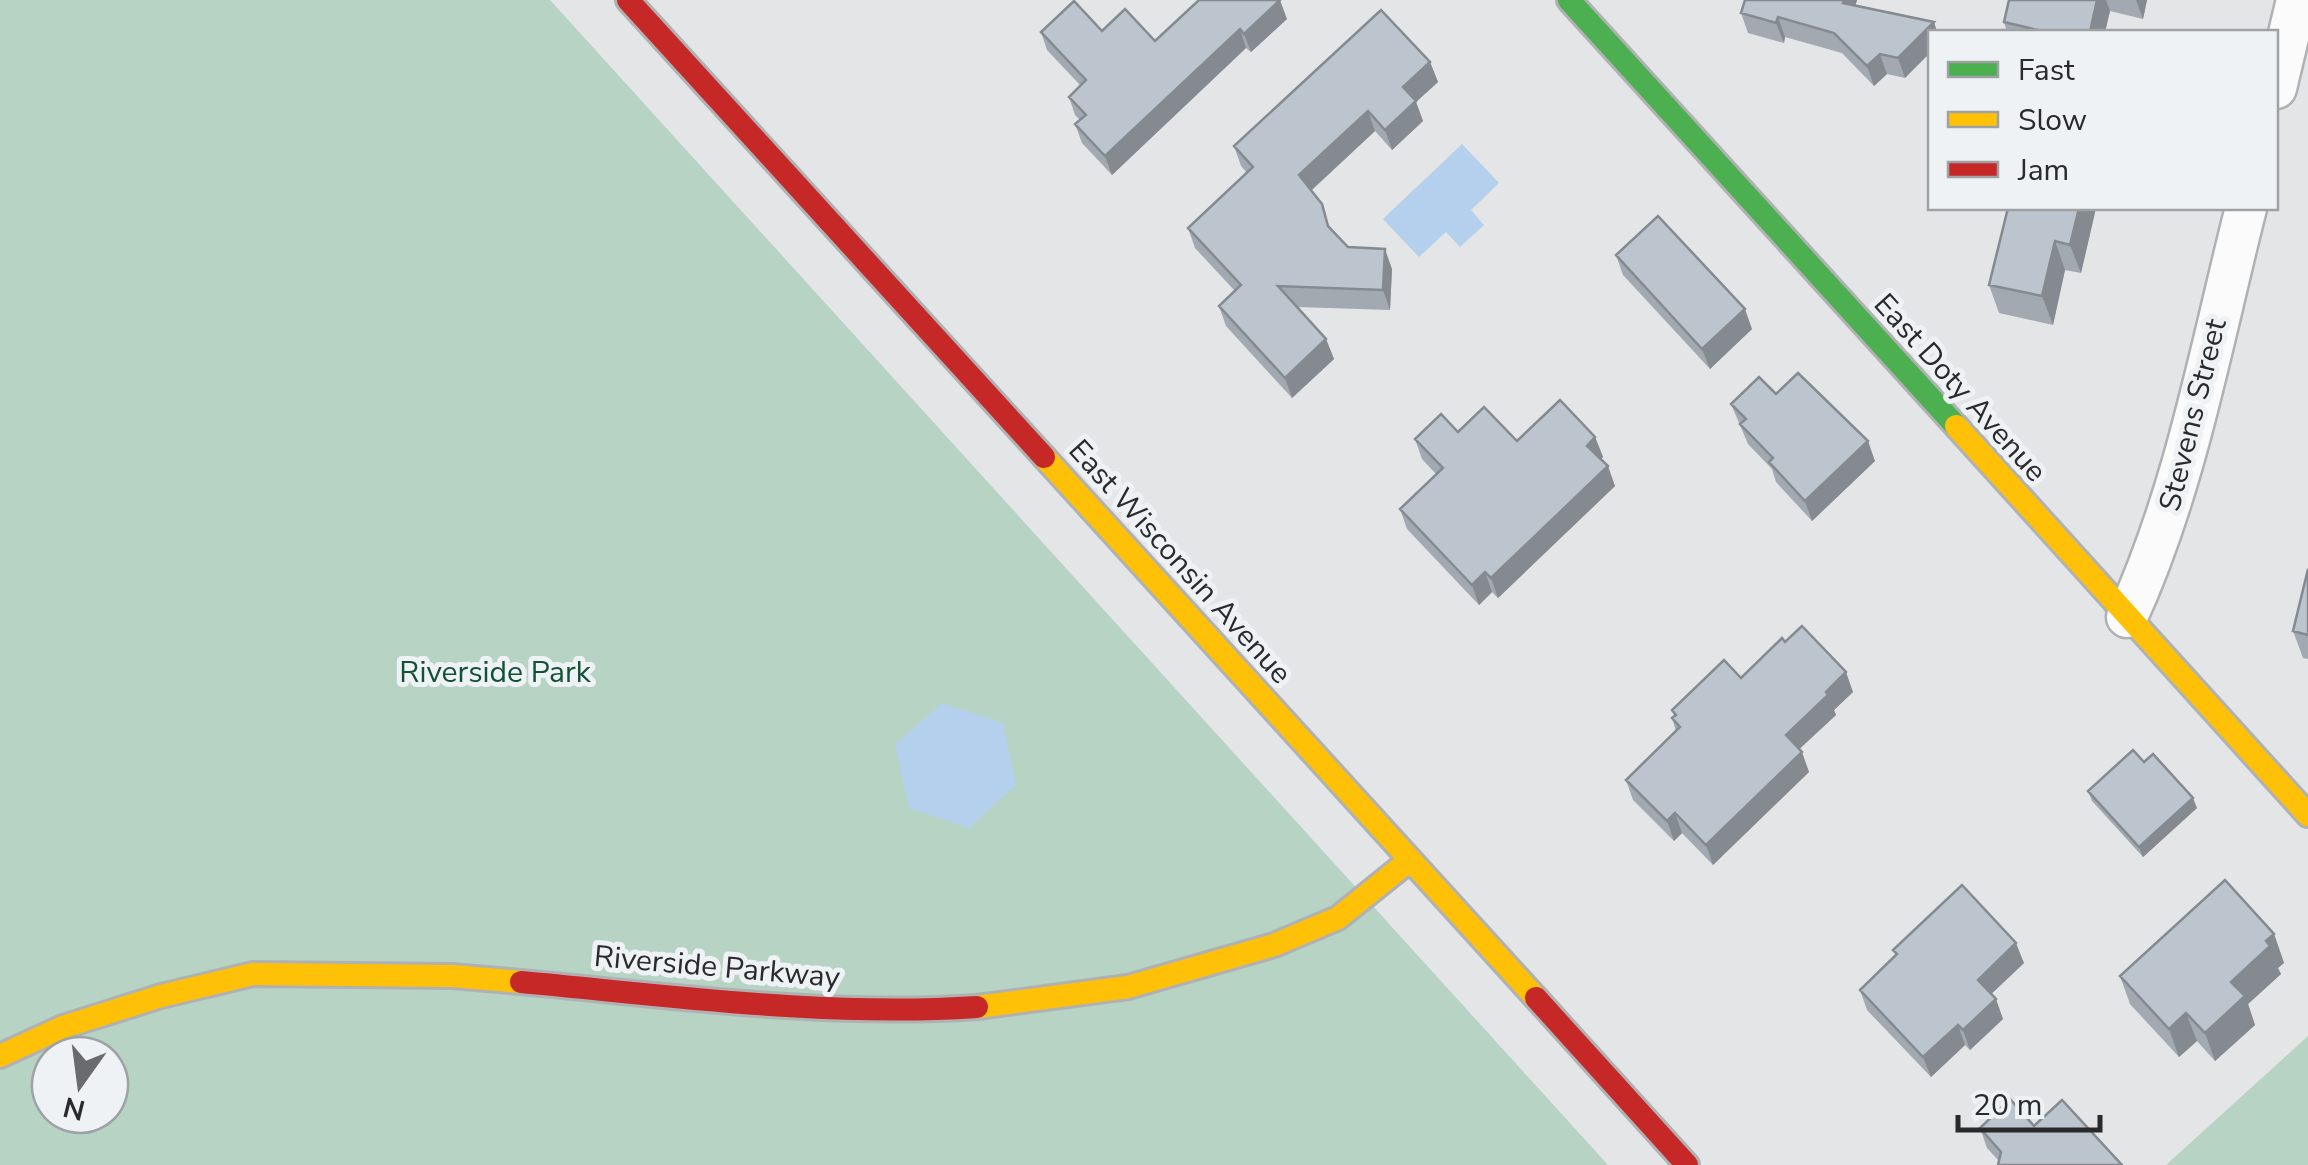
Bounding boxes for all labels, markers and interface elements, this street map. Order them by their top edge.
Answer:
legend [1928,30,2278,210]
text: Fast [2018,50,2075,91]
text: Slow [2018,100,2087,141]
text: Jam [2017,150,2069,191]
street label: East Doty Avenue [1864,285,2056,491]
street label: Stevens Street [2149,314,2237,515]
street label: East Wisconsin Avenue [1059,431,1301,693]
park label: Riverside Park [399,652,592,693]
street label: Riverside Parkway [592,936,842,998]
north arrow [30,1035,130,1135]
scale bar [1958,1070,2100,1132]
text: 20 m [1973,1085,2042,1126]
text: N [59,1087,89,1129]

